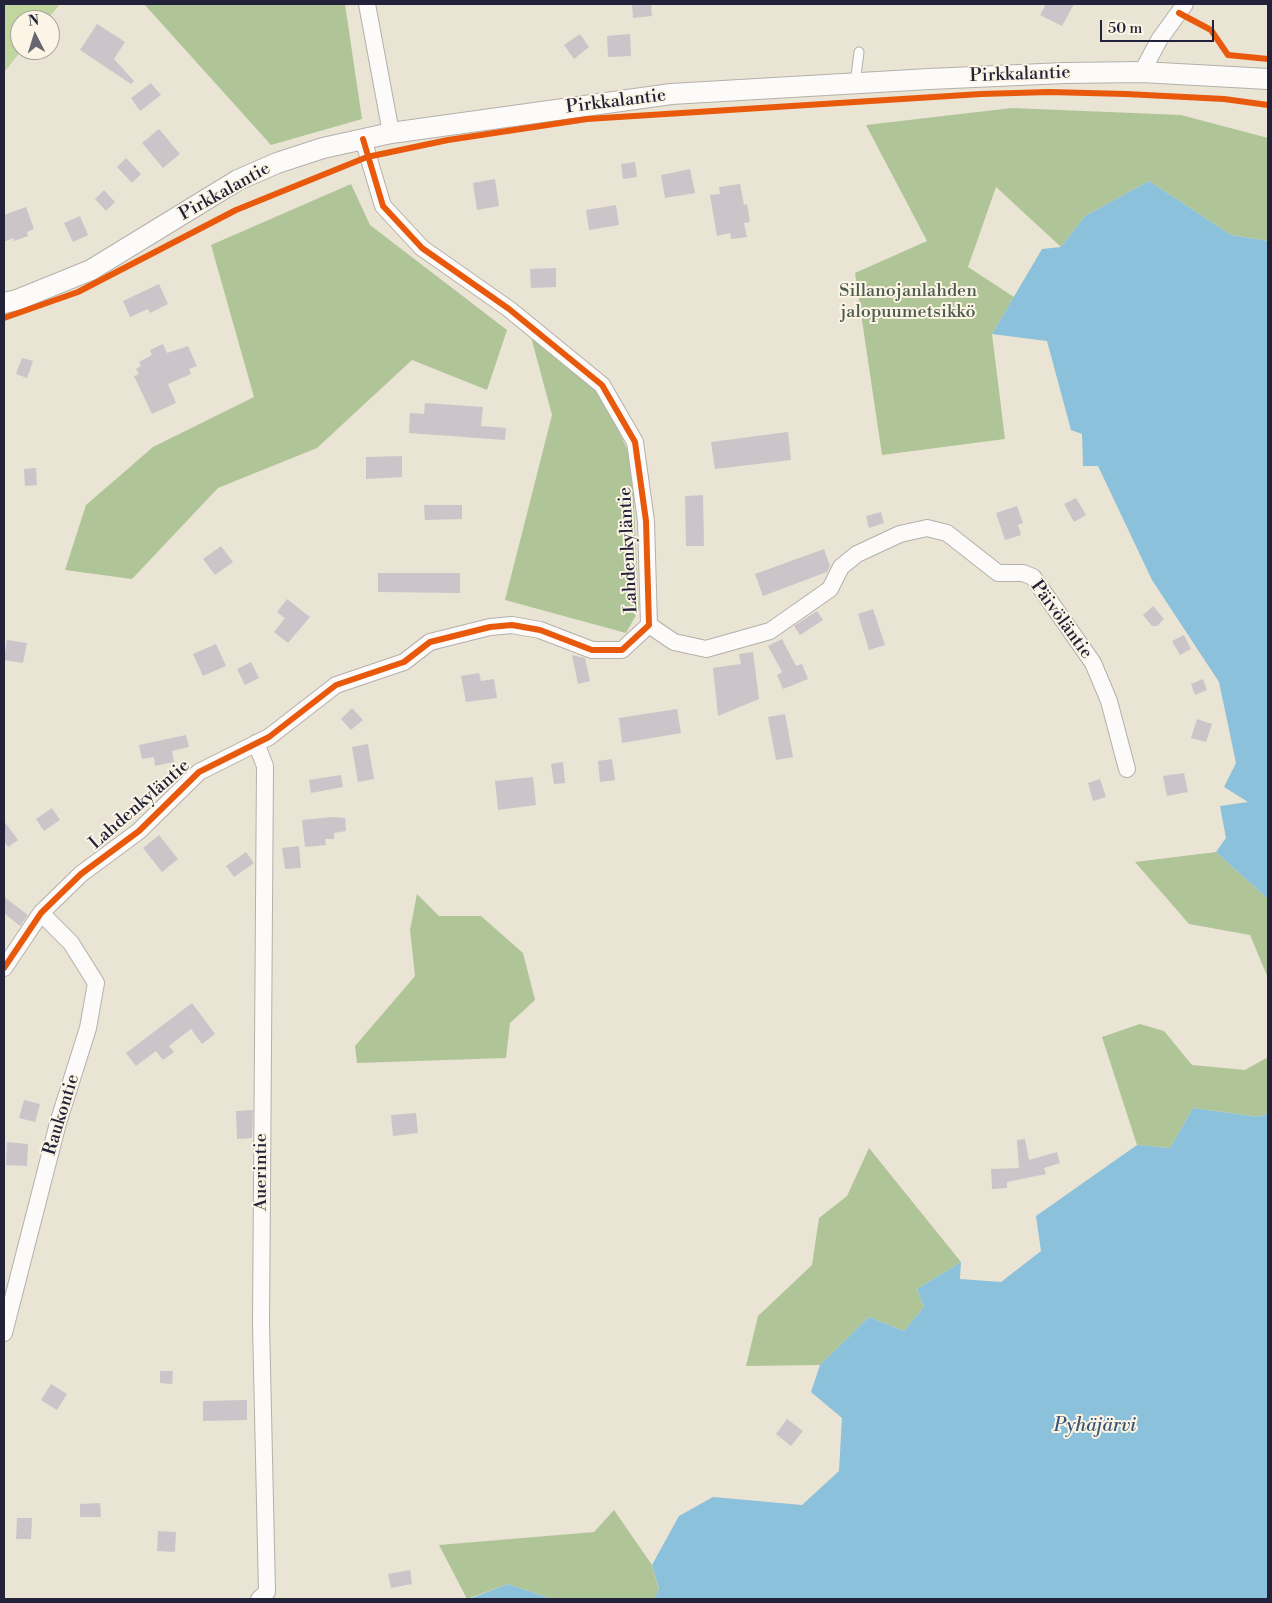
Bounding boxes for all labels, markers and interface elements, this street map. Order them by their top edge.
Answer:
north arrow [10,10,60,60]
scale bar [1102,10,1216,42]
text: N [27,12,40,31]
text: 50 m [1108,19,1142,38]
street label: Pirkkalantie [969,62,1071,88]
street label: Pirkkalantie [565,85,667,119]
street label: Pirkkalantie [176,158,274,226]
park label: Sillanojanlahden jalopuumetsikkö [839,281,977,324]
street label: Lahdenkyläntie [615,486,643,614]
street label: Päivöläntie [1025,577,1097,663]
street label: Lahdenkyläntie [85,755,195,855]
street label: Raukontie [39,1072,85,1158]
street label: Auerintie [251,1133,273,1211]
water label: Pyhäjärvi [1054,1415,1136,1437]

